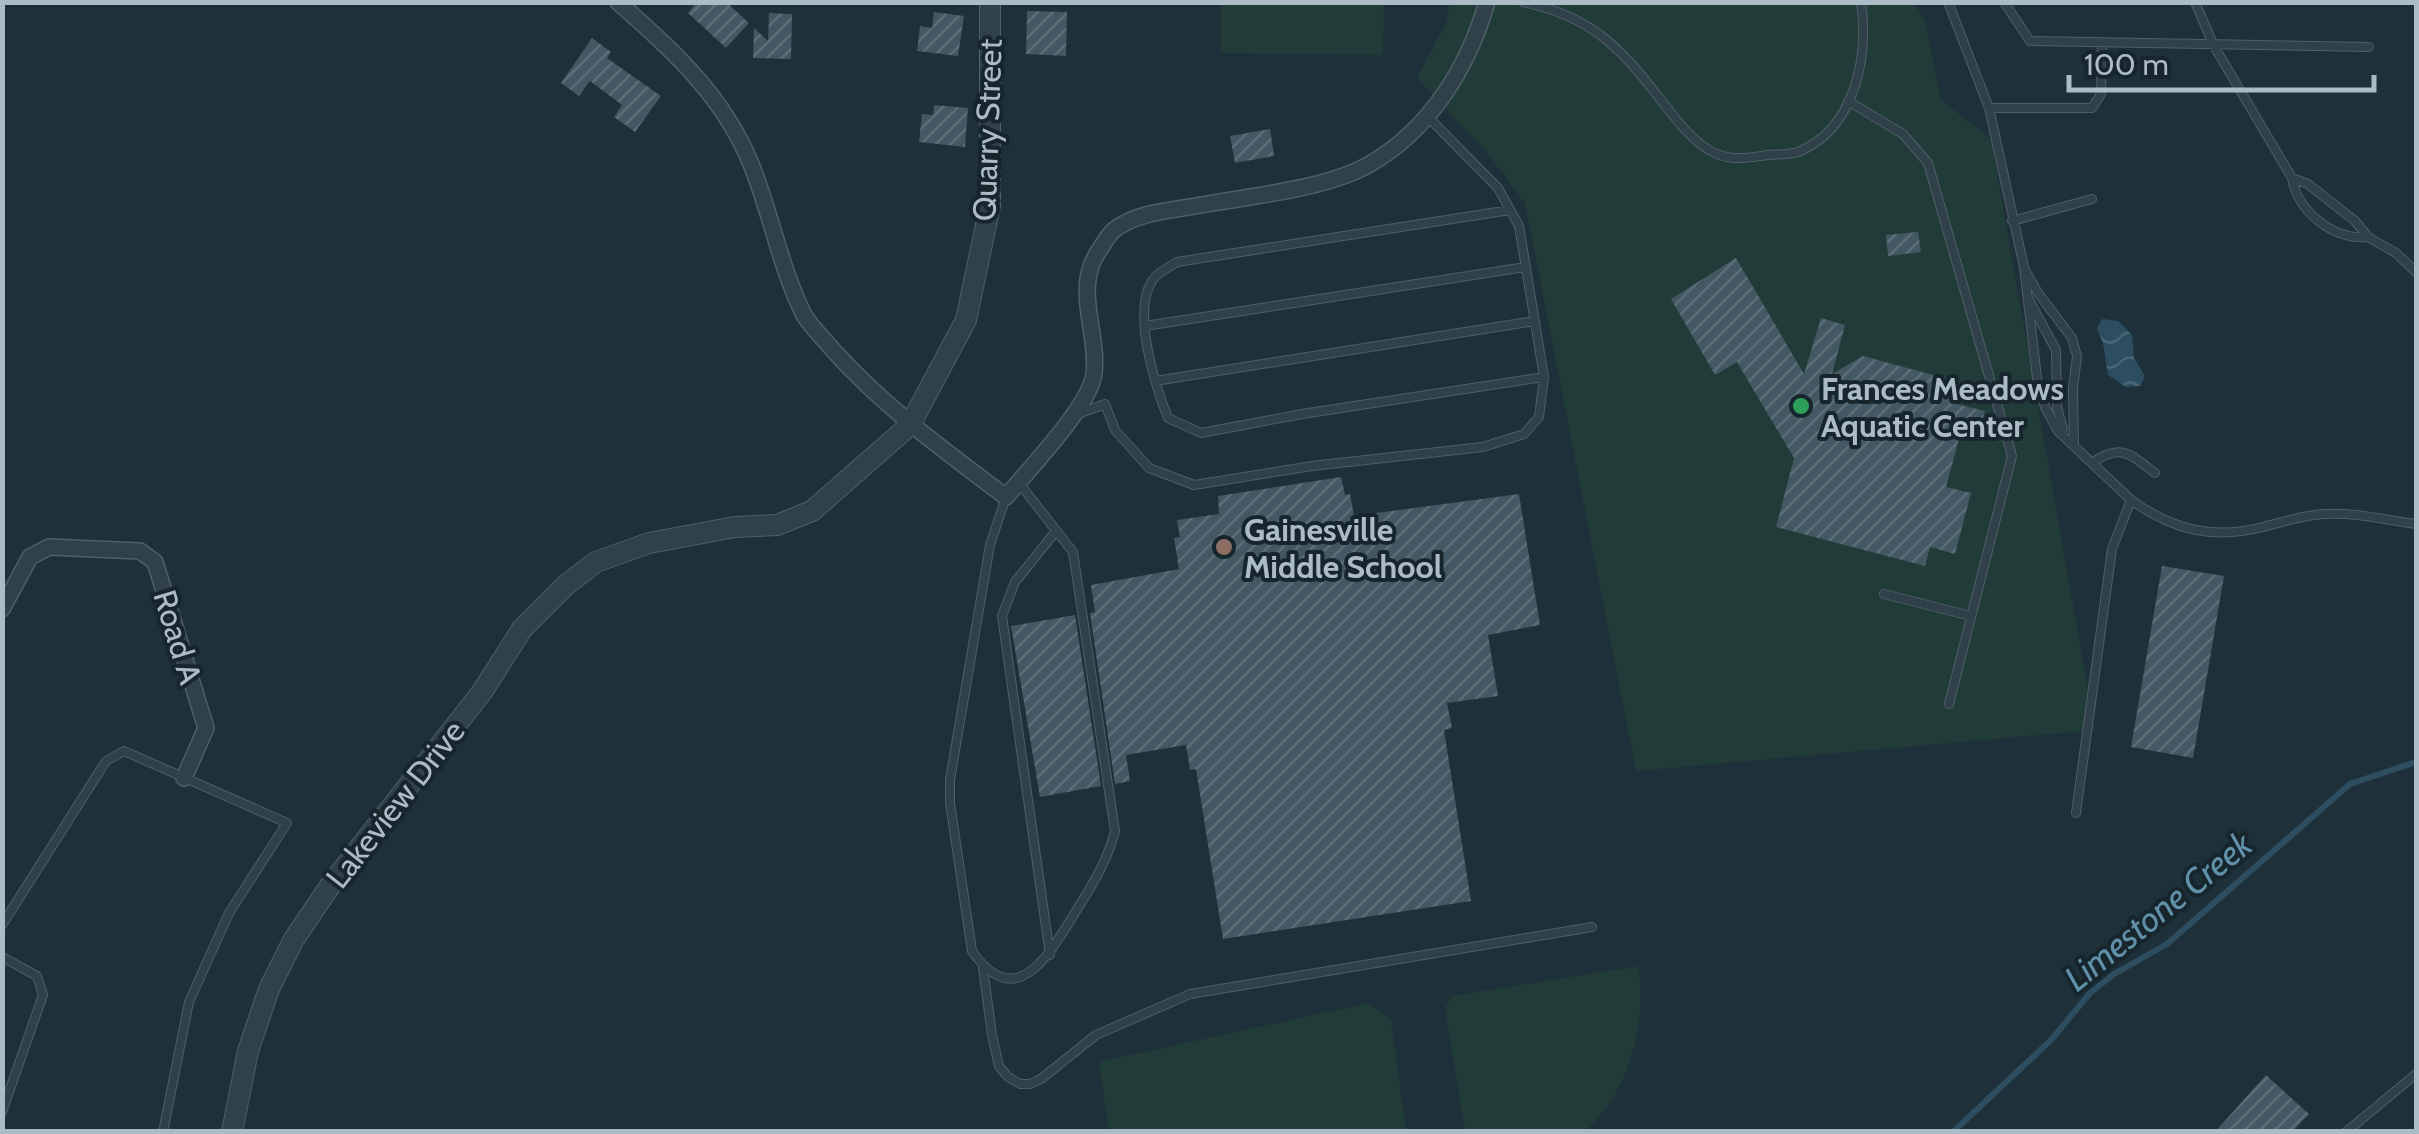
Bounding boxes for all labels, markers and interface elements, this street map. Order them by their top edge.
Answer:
scale bar [2069,30,2374,92]
street label: Quarry Street [964,38,1010,222]
text: 100 m [2084,46,2169,83]
place label: Frances Meadows Aquatic Center [1821,369,2064,445]
marker: Frances Meadows Aquatic Center [1790,395,1812,417]
place label: Gainesville Middle School [1244,510,1442,586]
marker: Gainesville Middle School [1213,536,1235,558]
street label: Road A [145,585,211,689]
street label: Lakeview Drive [317,712,473,896]
water label: Limestone Creek [2056,822,2261,1000]

